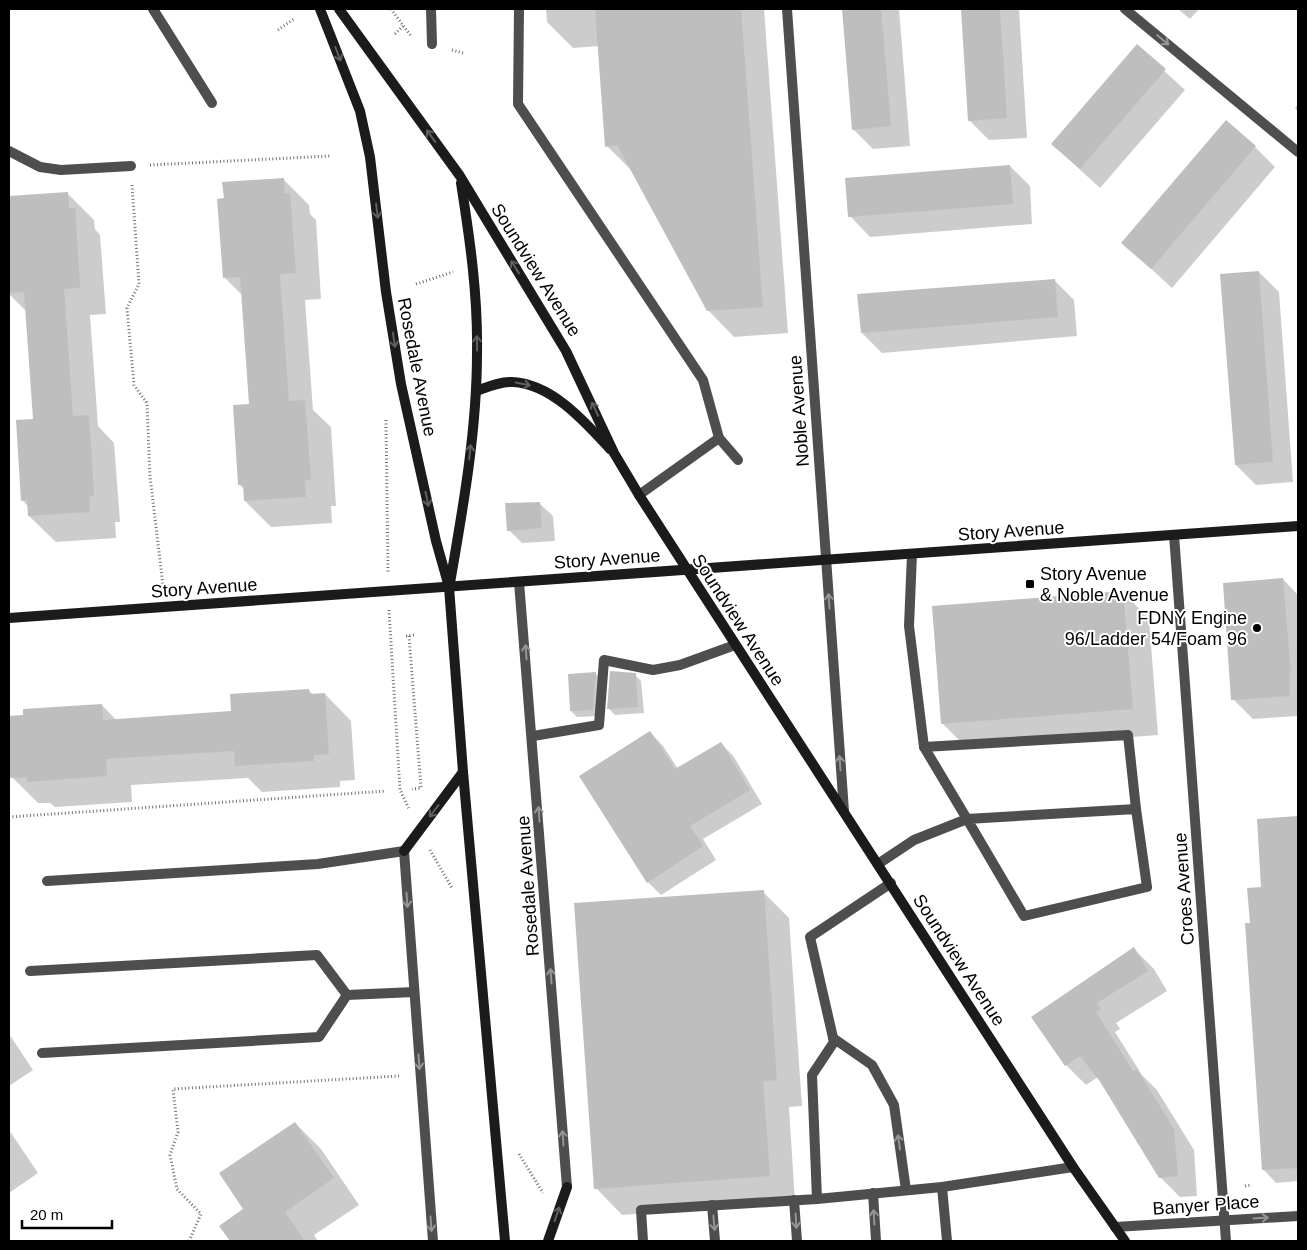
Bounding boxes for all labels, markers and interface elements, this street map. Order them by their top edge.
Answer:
one-way arrow [1156,34,1169,45]
one-way arrow [334,46,343,61]
one-way arrow [426,130,436,144]
street label: Soundview Avenue [487,200,585,340]
one-way arrow [372,203,382,219]
one-way arrow [510,261,520,275]
street label: Rosedale Avenue [394,296,440,438]
one-way arrow [390,332,400,348]
one-way arrow [472,335,482,351]
street label: Noble Avenue [785,355,813,467]
one-way arrow [514,380,530,389]
one-way arrow [590,402,599,417]
one-way arrow [465,445,475,461]
one-way arrow [423,491,433,507]
street label: Story Avenue [957,517,1065,545]
street label: Story Avenue [553,545,661,573]
street label: Soundview Avenue [688,550,788,690]
place label: Story Avenue & Noble Avenue [1040,564,1169,605]
street label: Story Avenue [150,574,258,602]
marker: Story Avenue & Noble Avenue [1024,578,1036,590]
one-way arrow [824,593,833,609]
place label: FDNY Engine 96/Ladder 54/Foam 96 [1065,608,1247,649]
marker: FDNY Engine 96/Ladder 54/Foam 96 [1251,622,1263,634]
one-way arrow [521,645,531,661]
one-way arrow [836,755,845,771]
one-way arrow [428,804,439,817]
one-way arrow [534,807,544,823]
street label: Rosedale Avenue [513,815,543,957]
street label: Croes Avenue [1170,832,1198,946]
street label: Soundview Avenue [909,890,1009,1030]
one-way arrow [403,891,412,907]
one-way arrow [546,969,556,985]
one-way arrow [414,1053,424,1069]
one-way arrow [559,1131,568,1147]
one-way arrow [894,1134,904,1150]
street label: Banyer Place [1152,1191,1260,1219]
scale bar [22,1198,112,1230]
text: 20 m [30,1206,63,1223]
one-way arrow [553,1207,562,1222]
one-way arrow [870,1210,879,1226]
one-way arrow [791,1212,800,1228]
one-way arrow [1253,1214,1269,1223]
one-way arrow [709,1215,719,1231]
one-way arrow [427,1216,436,1232]

